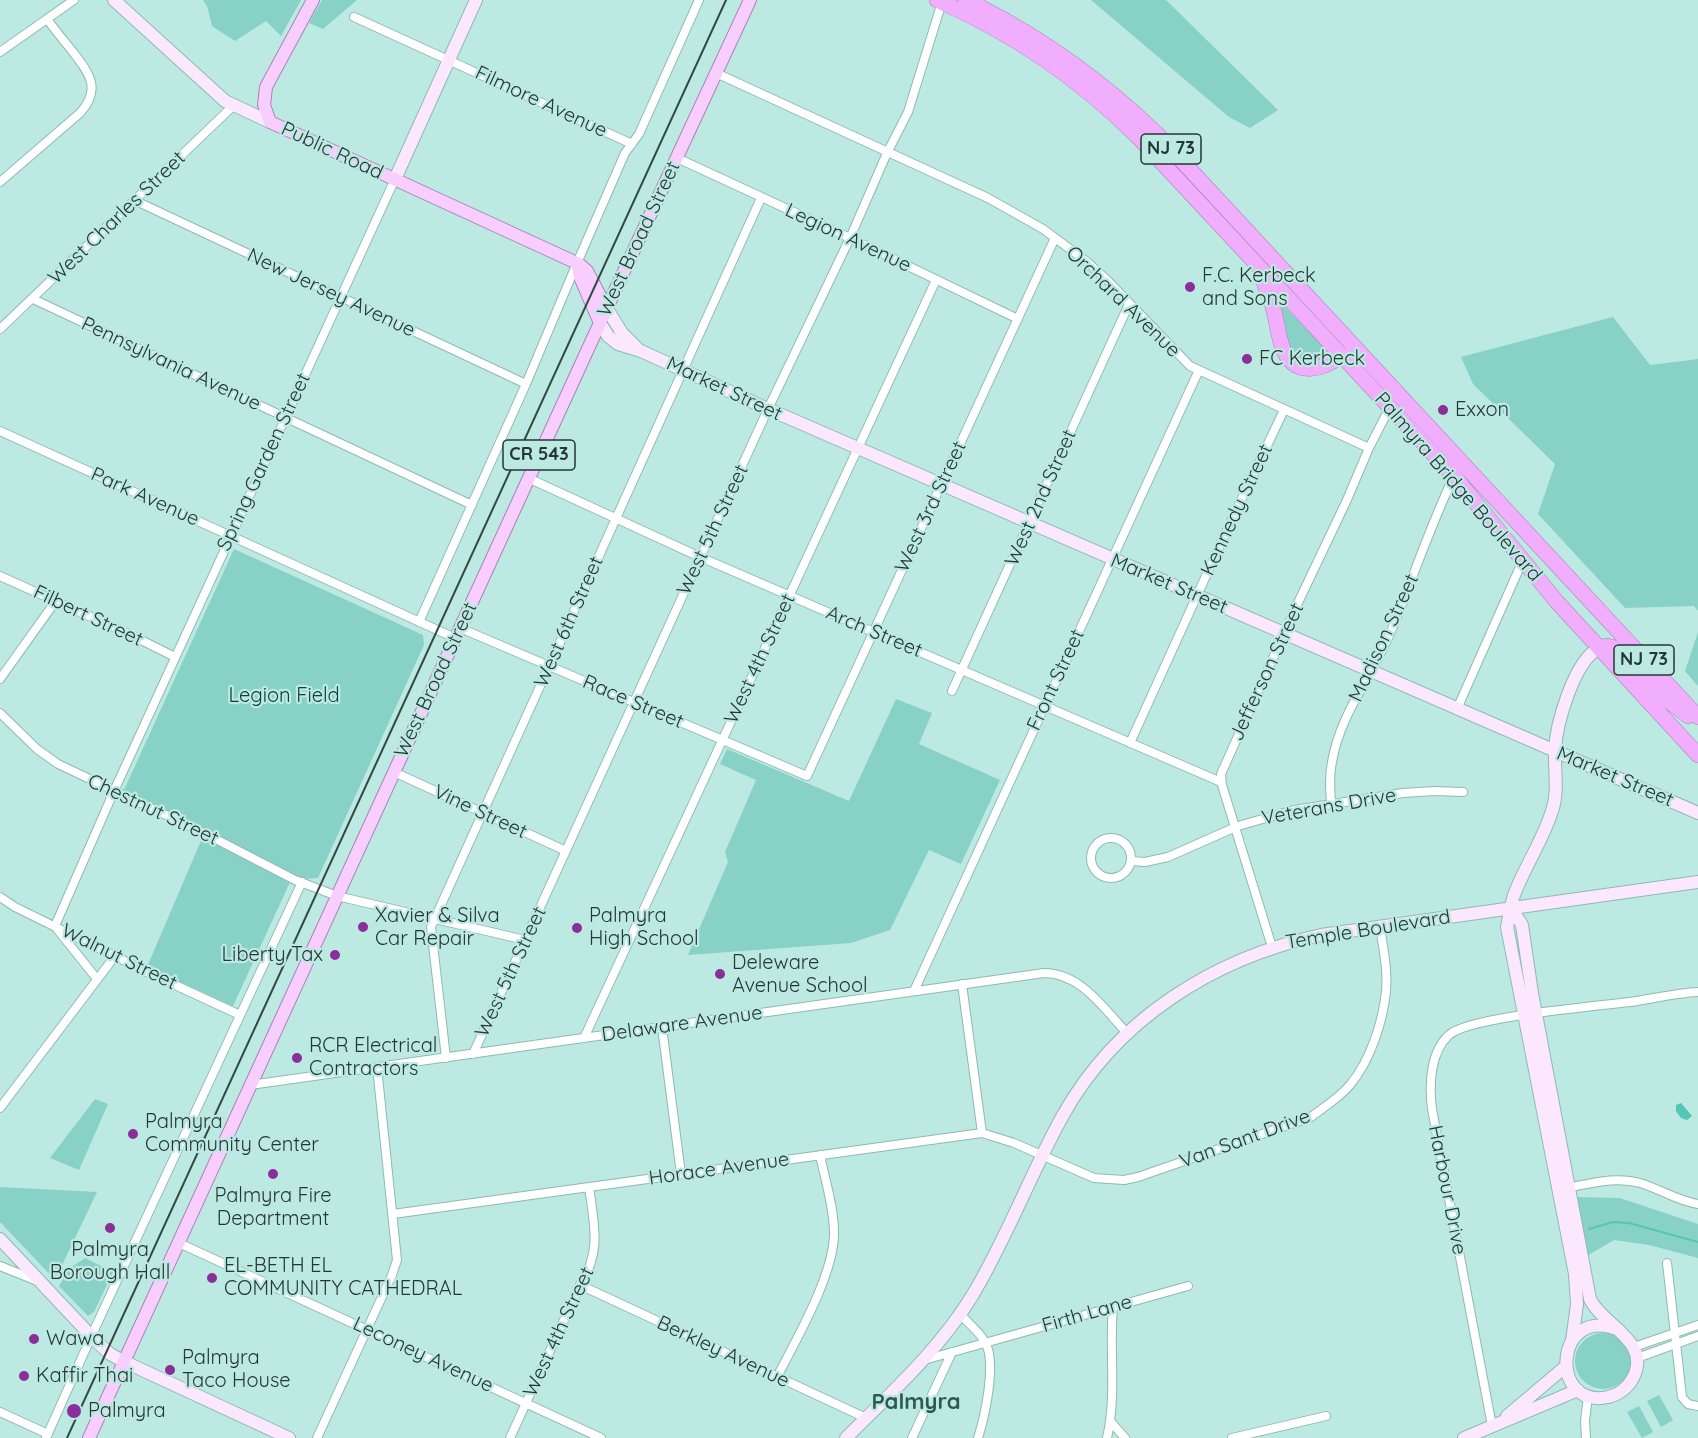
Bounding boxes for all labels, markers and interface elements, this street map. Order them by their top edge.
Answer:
street label: Filmore Avenue [471,61,611,143]
street label: Public Road [277,117,387,185]
road number: NJ 73 [1141,134,1201,164]
street label: West Charles Street [43,146,191,290]
street label: West Broad Street [592,157,686,321]
street label: Legion Avenue [781,198,915,278]
street label: Orchard Avenue [1061,241,1185,363]
street label: New Jersey Avenue [243,244,419,342]
place label: F.C. Kerbeck and Sons [1202,264,1316,311]
marker: F.C. Kerbeck and Sons [1183,280,1197,294]
street label: Pennsylvania Avenue [77,312,265,416]
place label: FC Kerbeck [1259,347,1365,371]
street label: Market Street [662,352,786,426]
marker: FC Kerbeck [1240,352,1254,366]
street label: Spring Garden Street [212,369,316,555]
street label: Palmyra Bridge Boulevard [1369,387,1547,587]
place label: Exxon [1455,398,1509,422]
marker: Exxon [1436,403,1450,417]
street label: West 2nd Street [1000,426,1082,570]
street label: West 3rd Street [890,438,972,576]
road number: CR 543 [503,440,575,470]
street label: Kennedy Street [1196,440,1278,580]
street label: West 5th Street [672,461,754,599]
street label: Park Avenue [87,462,203,532]
street label: Market Street [1107,549,1231,619]
street label: West 6th Street [529,553,609,691]
street label: Madison Street [1344,570,1424,706]
street label: Filbert Street [29,580,147,652]
street label: West 4th Street [719,590,801,728]
street label: West Broad Street [389,598,483,762]
street label: Jefferson Street [1225,599,1309,745]
street label: Arch Street [822,601,926,663]
street label: Front Street [1022,626,1090,734]
road number: NJ 73 [1614,645,1674,675]
street label: Race Street [579,670,687,734]
park label: Legion Field [228,684,340,708]
street label: Market Street [1553,742,1677,812]
street label: Chestnut Street [84,769,222,851]
street label: Vine Street [429,780,531,844]
street label: Veterans Drive [1260,783,1398,831]
street label: West 5th Street [470,903,552,1041]
place label: Xavier & Silva Car Repair [375,904,500,951]
place label: Palmyra High School [589,904,699,951]
street label: Temple Boulevard [1284,905,1452,955]
street label: Walnut Street [57,919,181,995]
marker: Xavier & Silva Car Repair [356,920,370,934]
marker: Palmyra High School [570,921,584,935]
place label: Liberty Tax [221,943,323,967]
marker: Liberty Tax [328,948,342,962]
place label: Deleware Avenue School [732,951,868,998]
marker: Deleware Avenue School [713,967,727,981]
street label: Delaware Avenue [600,1001,764,1047]
place label: RCR Electrical Contractors [309,1034,437,1081]
marker: RCR Electrical Contractors [290,1051,304,1065]
street label: Van Sant Drive [1176,1104,1314,1174]
place label: Palmyra Community Center [145,1110,319,1157]
street label: Harbour Drive [1423,1123,1471,1257]
marker: Palmyra Community Center [126,1127,140,1141]
street label: Horace Avenue [647,1147,791,1191]
marker: Palmyra Fire Department [266,1167,280,1181]
place label: Palmyra Fire Department [214,1184,332,1231]
marker: Palmyra Borough Hall [103,1221,117,1235]
place label: Palmyra Borough Hall [50,1238,170,1285]
place label: EL-BETH EL COMMUNITY CATHEDRAL [224,1254,462,1301]
street label: West 4th Street [518,1263,600,1401]
marker: EL-BETH EL COMMUNITY CATHEDRAL [205,1271,219,1285]
street label: Firth Lane [1039,1290,1135,1338]
street label: Berkley Avenue [653,1311,793,1393]
street label: Leconey Avenue [349,1312,497,1398]
place label: Wawa [46,1327,104,1351]
marker: Wawa [27,1332,41,1346]
place label: Palmyra Taco House [182,1346,291,1393]
marker: Palmyra Taco House [163,1363,177,1377]
place label: Kaffir Thai [36,1364,133,1388]
marker: Kaffir Thai [17,1369,31,1383]
district label: Palmyra [871,1389,961,1415]
place label: Palmyra [88,1399,166,1423]
marker: Palmyra [65,1402,83,1420]

